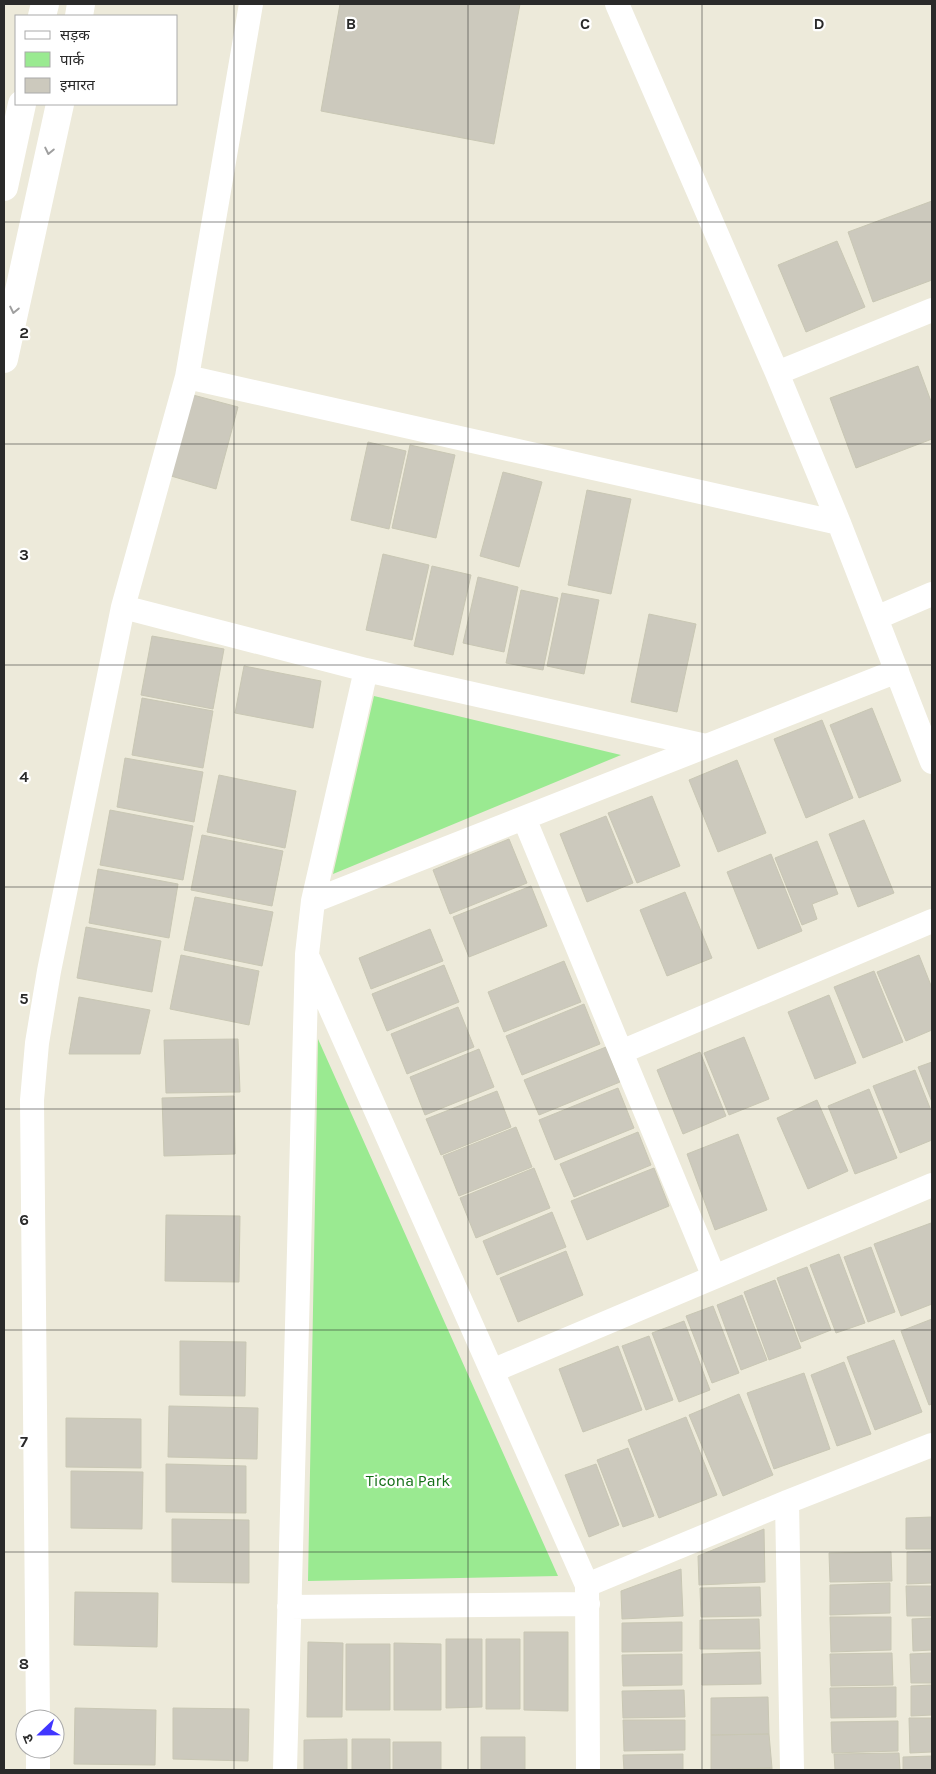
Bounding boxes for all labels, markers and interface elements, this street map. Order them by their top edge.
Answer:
text: B [346,14,356,33]
text: C [580,14,590,33]
text: D [814,14,825,33]
legend [15,15,178,105]
text: सड़क [60,26,90,44]
text: पार्क [60,51,84,69]
text: इमारत [60,76,95,94]
one-way arrow [44,147,55,156]
one-way arrow [10,306,20,315]
text: 2 [19,323,29,342]
text: 3 [19,545,29,564]
text: 4 [19,767,29,786]
text: 5 [19,989,29,1008]
text: 6 [19,1210,29,1229]
text: 7 [20,1432,28,1451]
park label: Ticona Park [366,1471,450,1490]
text: 8 [19,1654,29,1673]
north arrow [15,1709,65,1759]
text: उ [19,1731,38,1746]

